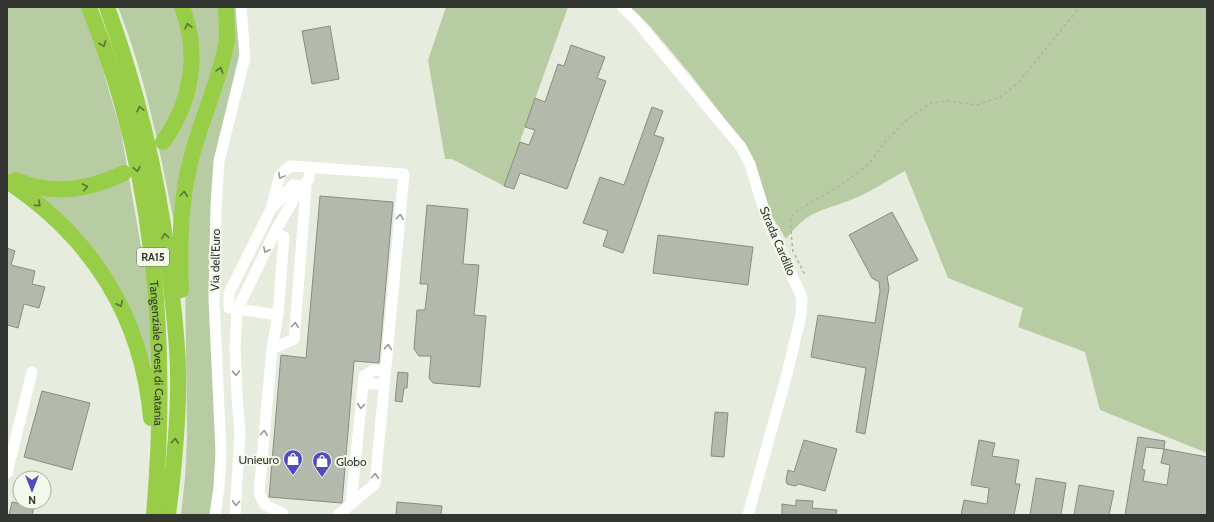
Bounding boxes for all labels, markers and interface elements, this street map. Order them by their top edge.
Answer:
one-way arrow [184,23,193,30]
one-way arrow [98,40,106,47]
one-way arrow [215,67,224,74]
one-way arrow [136,106,144,112]
one-way arrow [133,166,141,172]
one-way arrow [278,172,286,179]
one-way arrow [82,183,89,191]
one-way arrow [179,191,188,198]
one-way arrow [34,200,41,207]
street label: Strada Cardillo [757,204,799,278]
one-way arrow [395,214,404,220]
street label: Via dell'Euro [207,228,223,291]
one-way arrow [161,233,170,239]
one-way arrow [263,245,271,253]
road number: RA15 [137,248,169,266]
street label: Tangenziale Ovest di Catania [147,280,167,426]
one-way arrow [115,300,123,307]
one-way arrow [291,322,300,328]
one-way arrow [383,344,392,350]
one-way arrow [232,370,240,376]
one-way arrow [356,403,365,409]
one-way arrow [259,430,268,436]
one-way arrow [171,438,180,444]
shop icon: Unieuro [282,448,304,476]
shop icon: Globo [311,450,333,478]
place label: Unieuro [239,452,279,467]
place label: Globo [336,454,367,469]
north arrow [12,470,52,510]
one-way arrow [371,473,380,479]
text: N [28,493,36,507]
one-way arrow [231,500,240,506]

